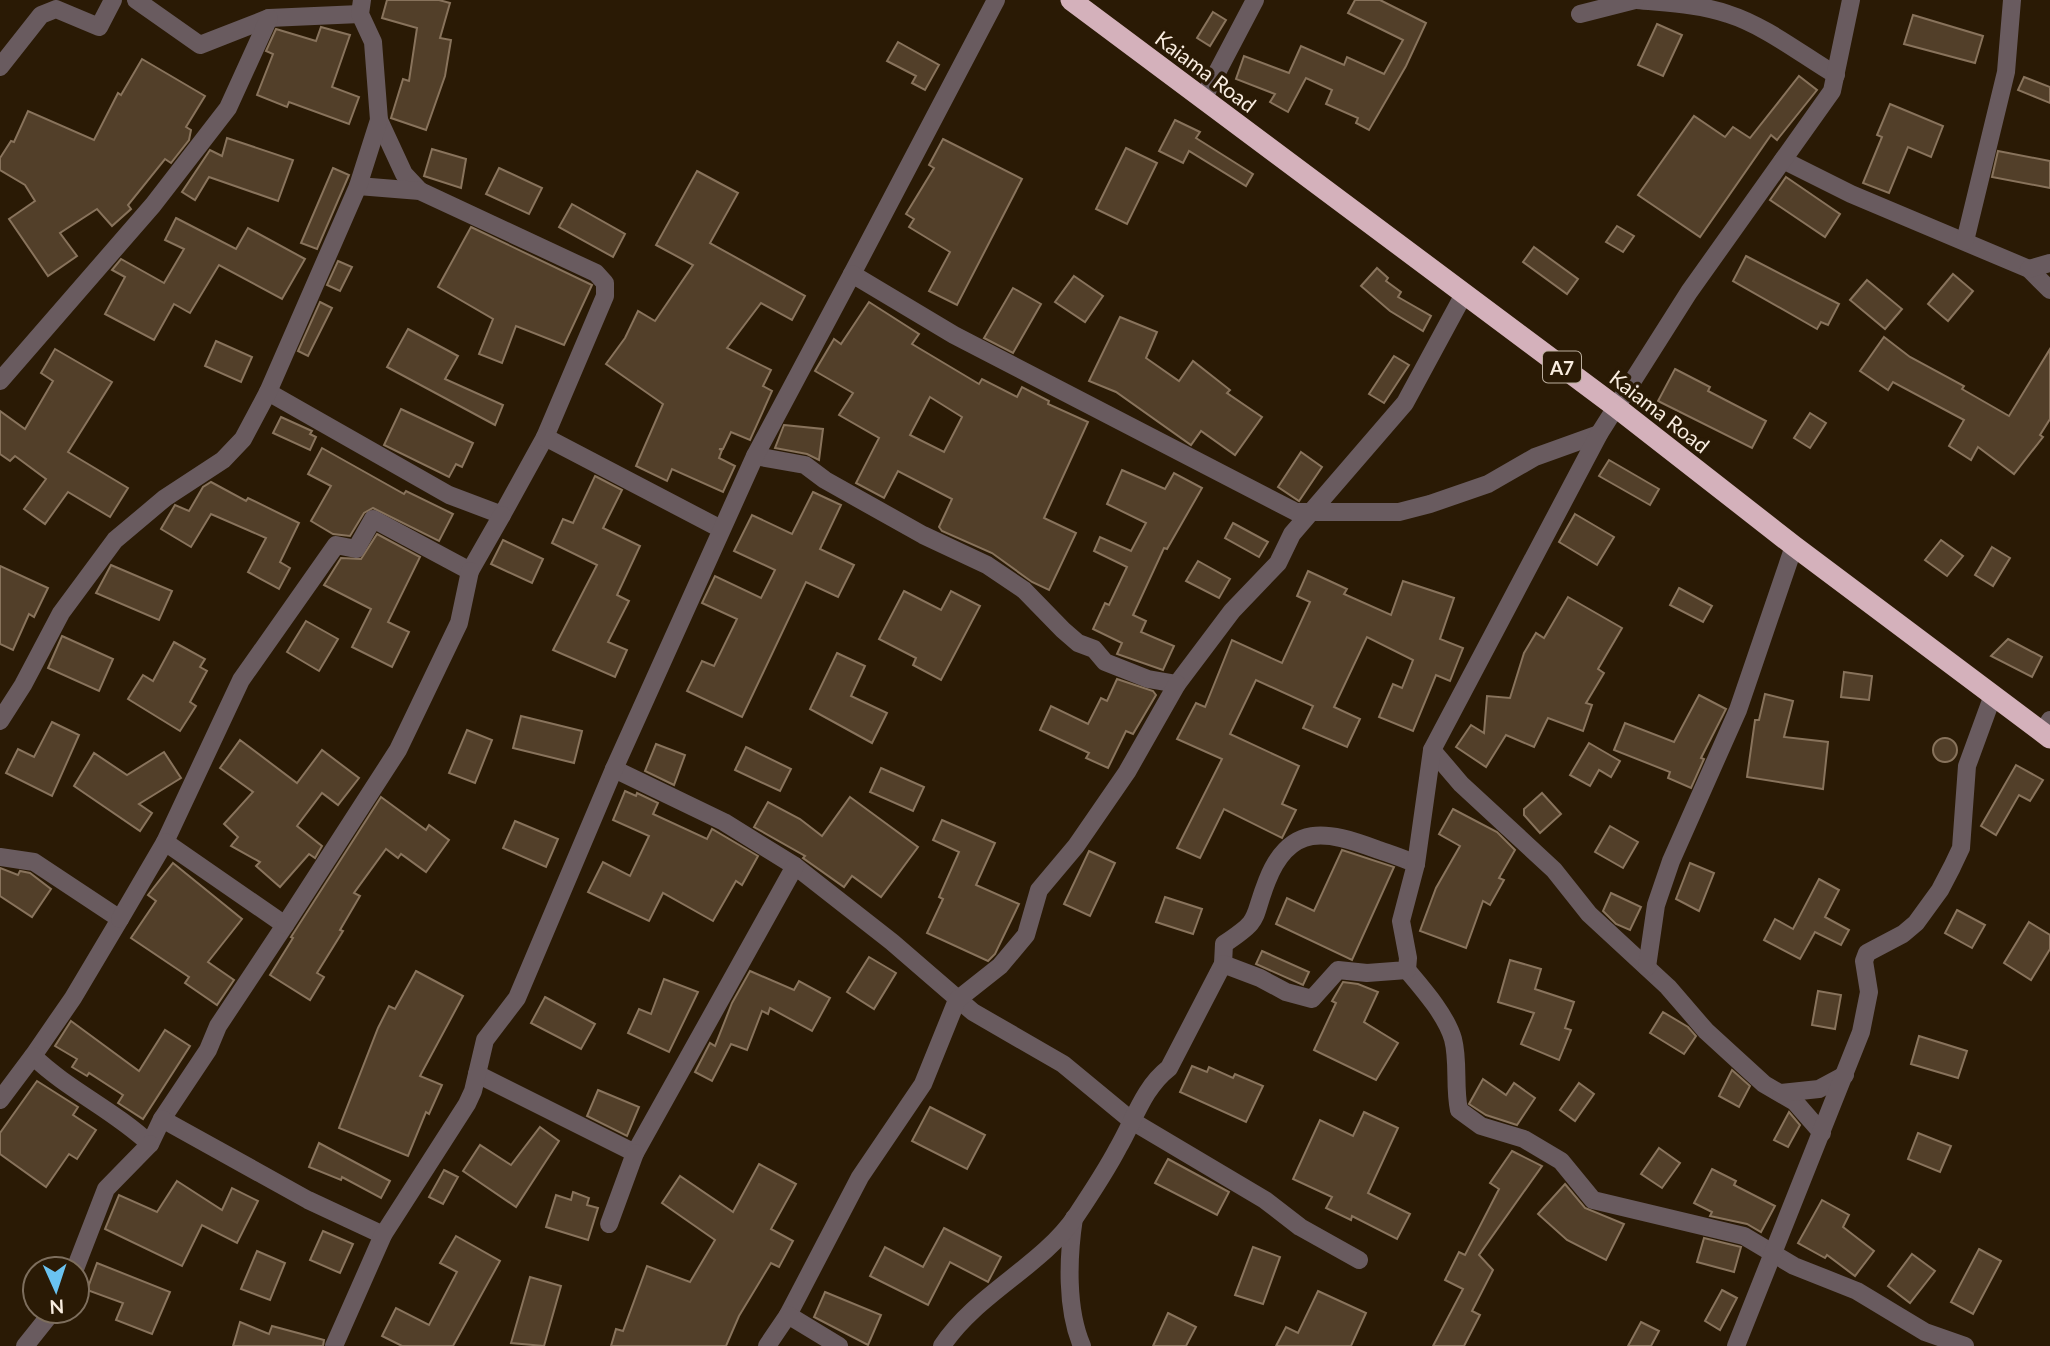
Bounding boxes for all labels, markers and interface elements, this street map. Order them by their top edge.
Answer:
street label: Kaiama Road [1151,25,1261,117]
road number: A7 [1543,352,1581,382]
street label: Kaiama Road [1605,364,1715,458]
north arrow [21,1255,91,1325]
text: N [49,1296,65,1319]

